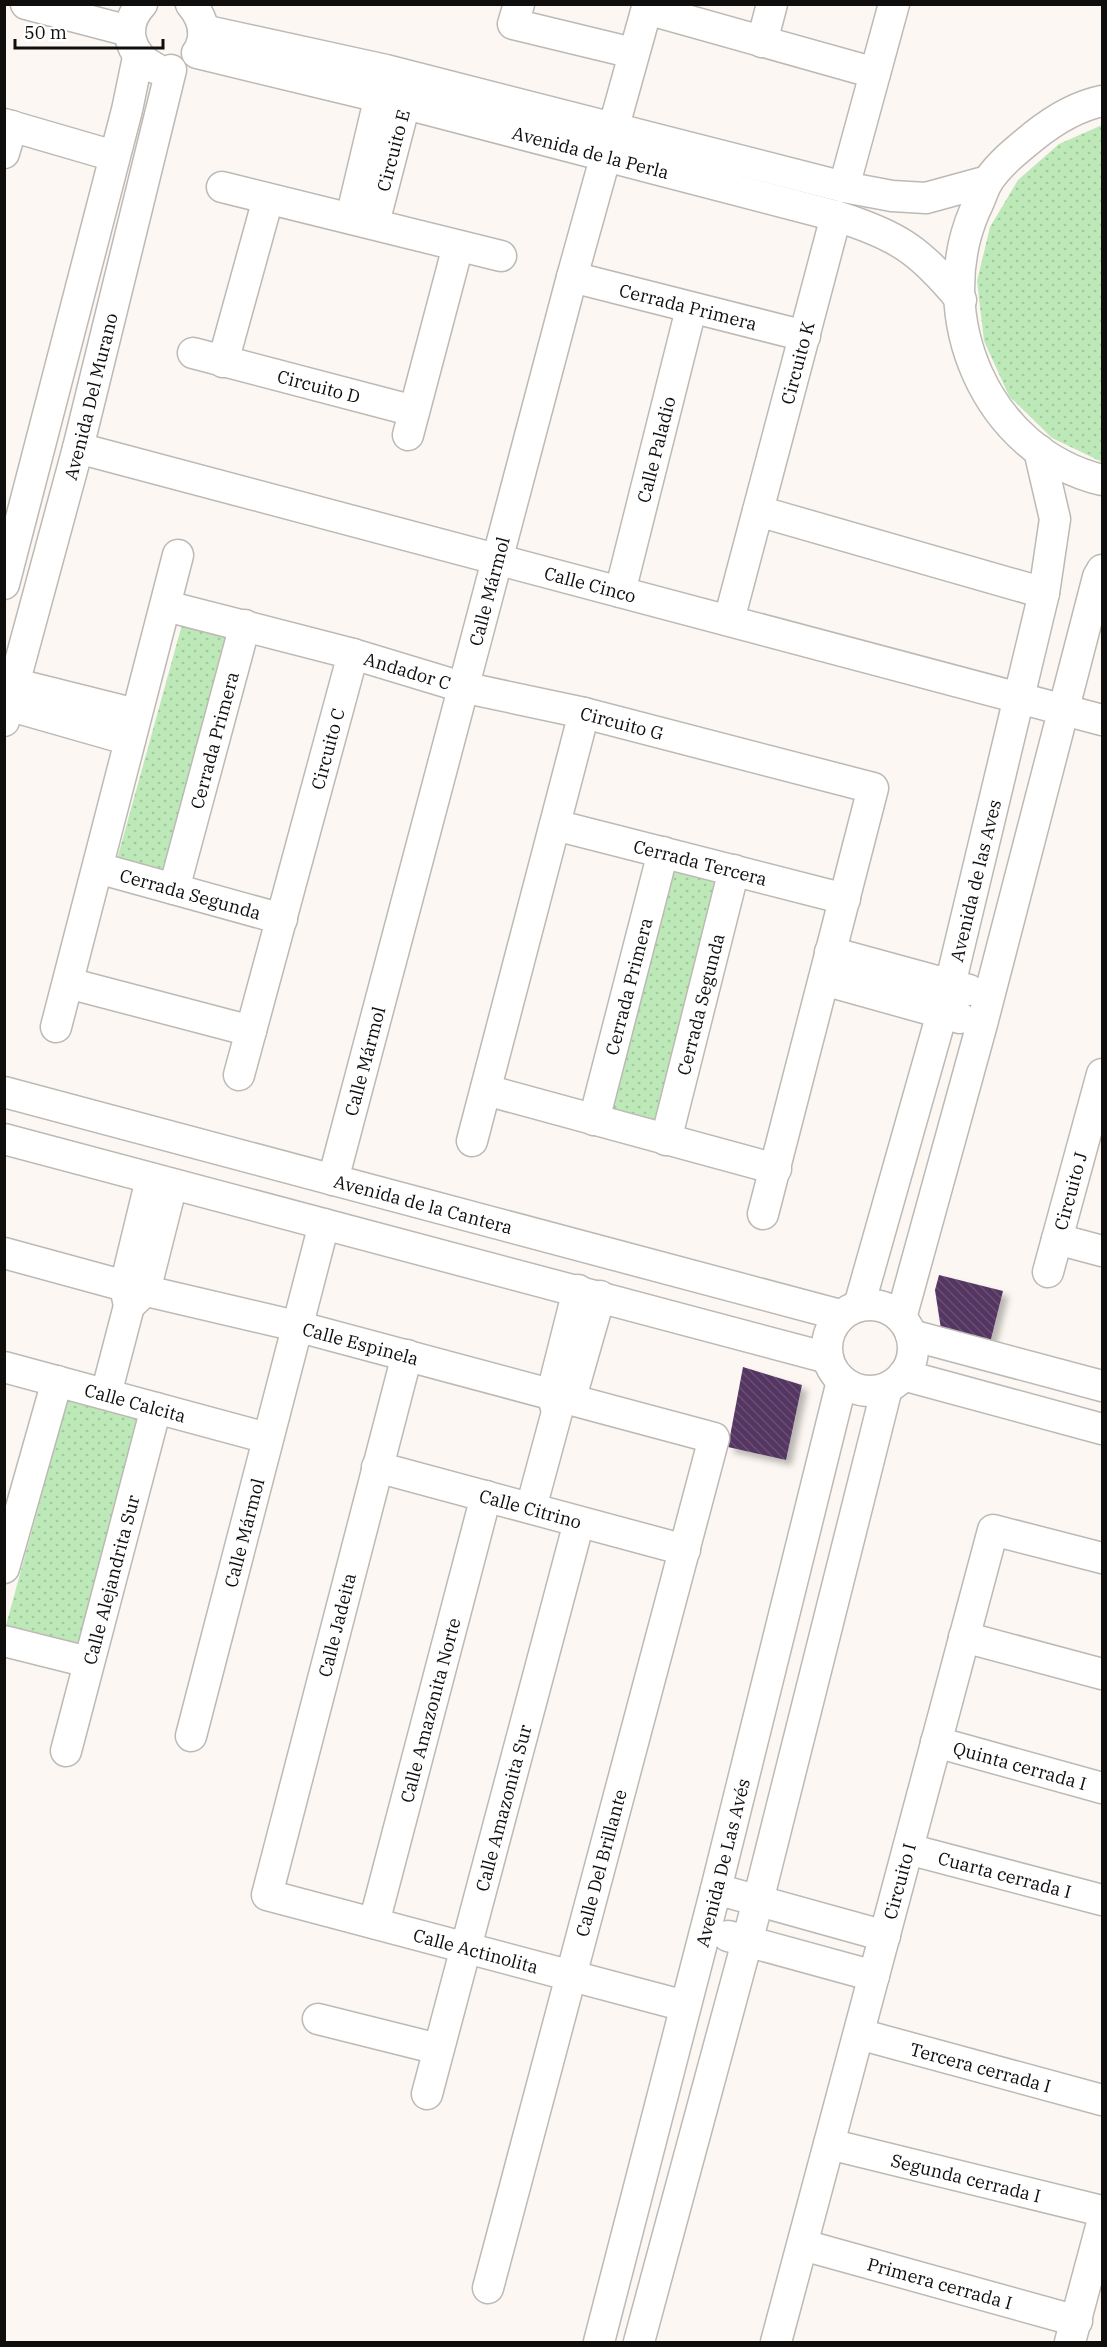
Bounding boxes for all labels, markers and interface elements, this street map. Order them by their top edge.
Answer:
scale bar [15,12,164,50]
text: 50 m [24,21,67,44]
street label: Circuito E [371,107,414,194]
street label: Avenida de la Perla [510,121,672,184]
street label: Cerrada Primera [617,278,760,335]
street label: Avenida Del Murano [58,310,122,482]
street label: Circuito K [775,319,819,407]
street label: Circuito D [275,364,363,408]
street label: Calle Paladio [631,394,680,505]
street label: Calle Mármol [463,534,514,648]
street label: Calle Cinco [542,561,639,607]
street label: Andador C [361,647,454,694]
street label: Cerrada Primera [185,669,243,811]
street label: Circuito G [578,701,666,745]
street label: Circuito C [305,705,349,792]
street label: Avenida de las Aves [944,797,1006,964]
street label: Cerrada Tercera [631,834,770,890]
street label: Cerrada Segunda [117,863,264,924]
street label: Cerrada Primera [600,915,657,1058]
street label: Cerrada Segunda [671,931,729,1078]
street label: Calle Mármol [339,1004,390,1118]
street label: Circuito J [1048,1149,1092,1233]
street label: Avenida de la Cantera [331,1169,515,1239]
street label: Calle Espinela [300,1317,422,1370]
street label: Calle Calcita [82,1378,189,1427]
street label: Calle Mármol [219,1476,269,1590]
street label: Calle Citrino [477,1484,584,1533]
street label: Calle Alejandrita Sur [78,1492,144,1667]
street label: Calle Jadeita [313,1570,361,1679]
street label: Calle Amazonita Norte [395,1615,465,1805]
street label: Calle Amazonita Sur [470,1722,536,1894]
street label: Quinta cerrada I [951,1736,1089,1795]
street label: Avenida De Las Avés [690,1776,755,1949]
street label: Calle Del Brillante [570,1787,632,1939]
street label: Circuito I [878,1840,920,1922]
street label: Cuarta cerrada I [936,1846,1074,1903]
street label: Calle Actinolita [411,1923,541,1978]
street label: Tercera cerrada I [908,2037,1054,2097]
street label: Segunda cerrada I [889,2148,1043,2207]
street label: Primera cerrada I [865,2252,1015,2314]

